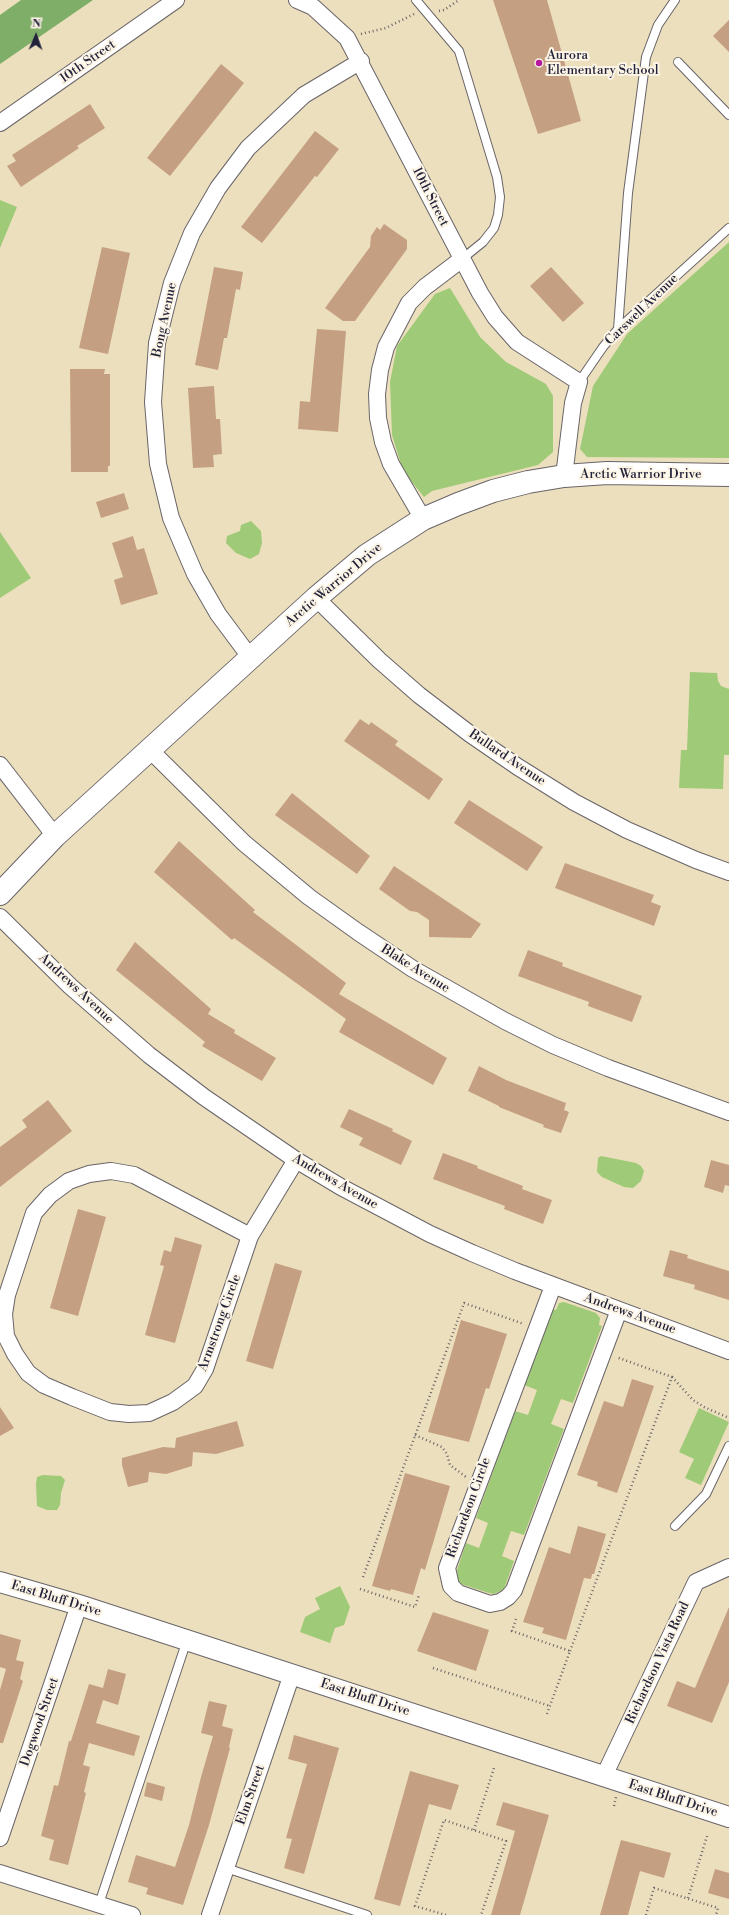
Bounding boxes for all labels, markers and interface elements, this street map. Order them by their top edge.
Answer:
north arrow [16,16,56,56]
text: N [32,17,41,31]
street label: 10th Street [57,37,119,87]
place label: Aurora Elementary School [547,48,659,79]
marker: Aurora Elementary School [534,58,544,68]
street label: 10th Street [408,165,452,229]
street label: Carswell Avenue [602,271,682,349]
street label: Bong Avenue [149,281,181,359]
street label: Arctic Warrior Drive [580,467,702,483]
street label: Arctic Warrior Drive [283,540,385,630]
street label: Bullard Avenue [466,727,548,789]
street label: Blake Avenue [378,942,452,996]
street label: Andrews Avenue [35,950,117,1028]
street label: Andrews Avenue [289,1151,381,1213]
street label: Armstrong Circle [195,1272,245,1374]
street label: Andrews Avenue [582,1290,678,1338]
street label: Richardson Circle [444,1456,494,1560]
street label: East Bluff Drive [9,1578,103,1620]
street label: Richardson Vista Road [623,1599,693,1727]
street label: Dogwood Street [17,1676,63,1768]
street label: East Bluff Drive [318,1676,412,1720]
street label: Elm Street [233,1763,269,1827]
street label: East Bluff Drive [626,1777,720,1821]

